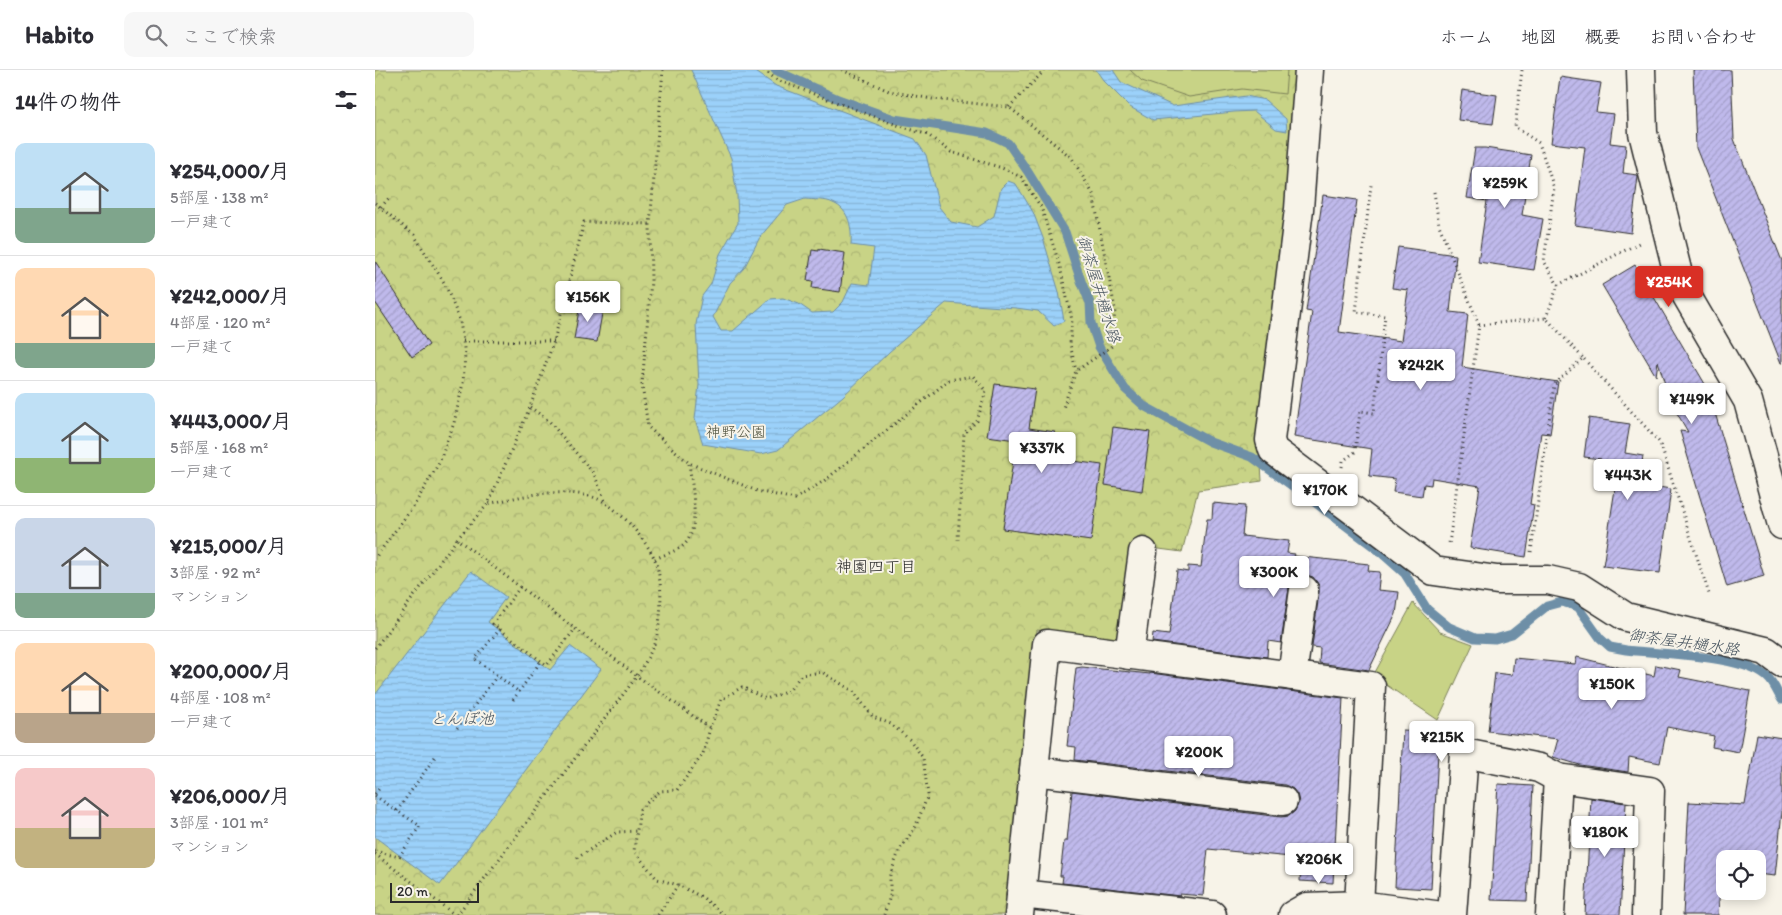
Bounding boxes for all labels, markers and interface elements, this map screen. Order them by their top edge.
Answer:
search box [124,12,474,57]
text: Habito [25,20,94,49]
icon: search [142,21,170,49]
text: ここで検索 [182,25,277,48]
text: ホーム [1440,26,1493,48]
text: 地図 [1521,26,1557,48]
text: 概要 [1585,26,1621,48]
text: お問い合わせ [1649,26,1757,48]
icon: filters [332,86,360,114]
text: 14件の物件 [15,89,121,114]
text: ¥254,000/月 [170,158,290,183]
icon: home [55,163,115,223]
pin: ¥259K [1470,166,1540,209]
text: ¥259K [1483,173,1527,192]
text: 5部屋 · 138 m² [170,188,268,207]
text: 一戸建て [170,212,234,231]
water label: 御茶屋井樋水路 [1074,233,1125,346]
pin: ¥254K [1634,266,1704,308]
text: ¥254K [1646,272,1692,291]
pin: ¥156K [553,280,623,323]
text: ¥242,000/月 [170,283,290,308]
text: ¥156K [566,287,610,306]
icon: home [55,288,115,348]
text: 4部屋 · 120 m² [170,313,270,332]
text: 一戸建て [170,337,234,356]
pin: ¥242K [1386,348,1456,391]
text: ¥242K [1398,355,1444,374]
pin: ¥149K [1657,382,1727,425]
text: ¥149K [1670,389,1714,408]
text: ¥443,000/月 [170,408,292,433]
icon: home [55,413,115,473]
park label: 神野公園 [706,423,766,441]
pin: ¥337K [1007,432,1077,474]
text: 5部屋 · 168 m² [170,438,268,457]
text: ¥337K [1020,438,1064,457]
pin: ¥443K [1593,458,1663,501]
text: 一戸建て [170,462,234,481]
text: ¥443K [1604,465,1652,484]
pin: ¥170K [1290,474,1360,516]
text: ¥170K [1303,480,1347,499]
text: ¥215,000/月 [170,533,287,558]
icon: home [55,538,115,598]
pin: ¥300K [1239,556,1309,598]
district label: 神園四丁目 [836,557,916,576]
text: ¥300K [1250,562,1298,581]
text: 3部屋 · 92 m² [170,563,261,582]
text: マンション [170,587,249,606]
water label: 御茶屋井樋水路 [1627,625,1742,659]
text: ¥200,000/月 [170,658,292,683]
icon: home [55,663,115,723]
pin: ¥150K [1577,668,1647,710]
text: ¥150K [1590,674,1634,693]
text: 4部屋 · 108 m² [170,688,271,707]
water label: とんぼ池 [430,709,495,728]
text: 一戸建て [170,712,234,731]
pin: ¥215K [1407,720,1477,763]
text: ¥215K [1420,727,1464,746]
pin: ¥200K [1164,736,1234,778]
text: ¥200K [1175,742,1223,761]
text: ¥206,000/月 [170,783,290,808]
icon: home [55,788,115,848]
text: 3部屋 · 101 m² [170,813,269,832]
pin: ¥180K [1570,816,1640,858]
text: ¥180K [1582,822,1628,841]
text: マンション [170,837,249,856]
pin: ¥206K [1284,842,1354,885]
text: ¥206K [1296,849,1342,868]
map controls [1716,850,1766,900]
button: locate [1716,850,1766,900]
scale bar [390,880,479,903]
text: 20 m [397,883,428,900]

